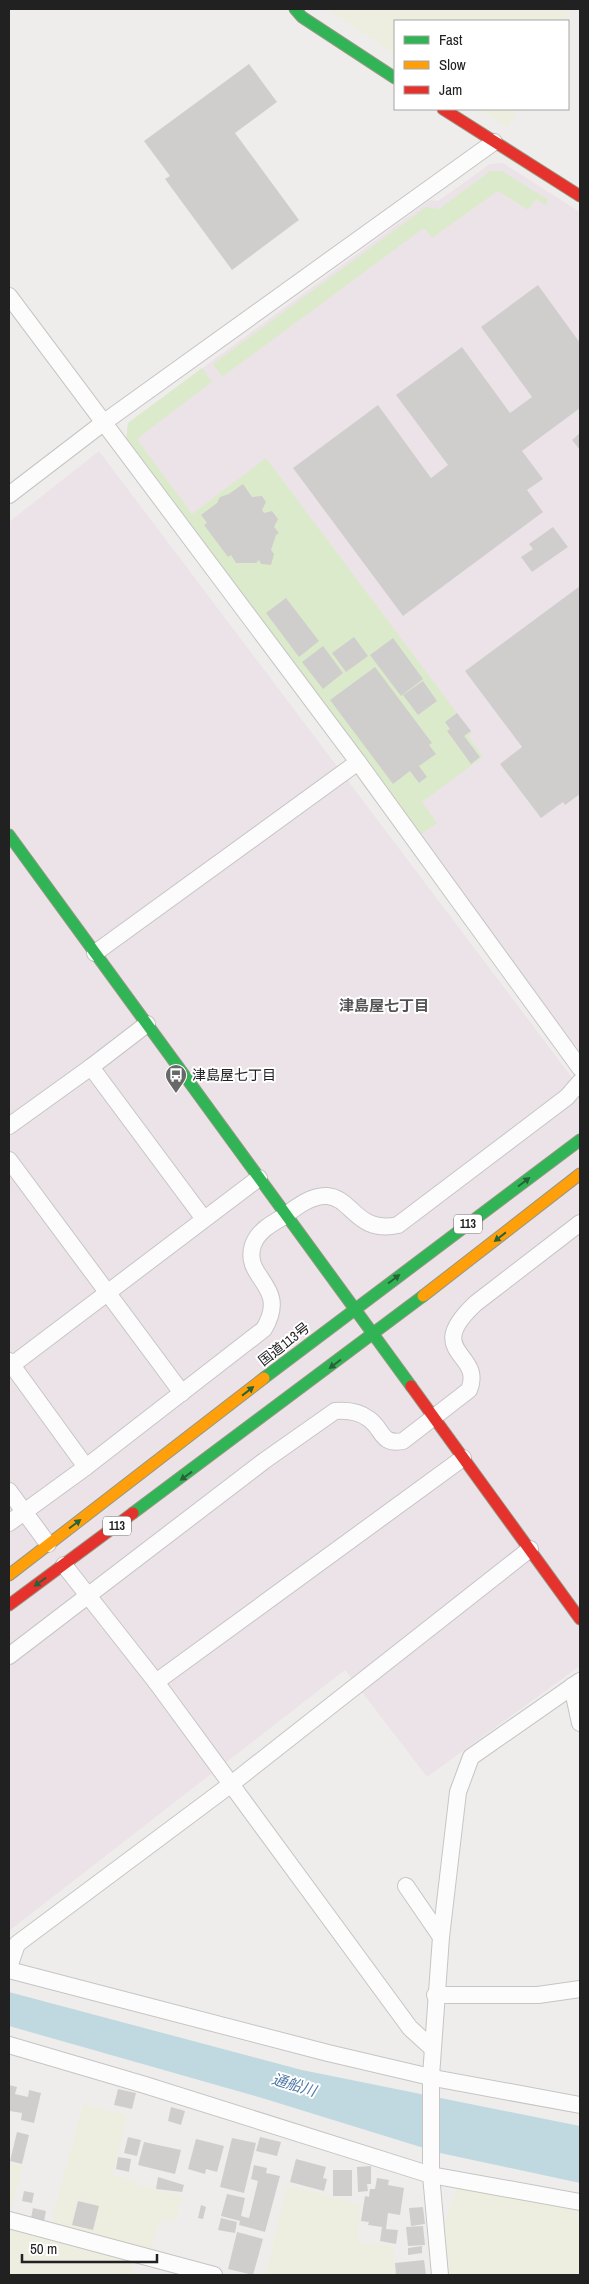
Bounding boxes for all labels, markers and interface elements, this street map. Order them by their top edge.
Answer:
legend [394,20,569,110]
text: Fast [439,29,463,50]
text: Slow [439,54,466,75]
text: Jam [439,79,462,100]
district label: 津島屋七丁目 [339,995,429,1016]
bus stop icon: 津島屋七丁目 [164,1063,188,1094]
place label: 津島屋七丁目 [192,1066,276,1084]
one-way arrow [517,1177,531,1187]
road number: 113 [454,1214,482,1234]
one-way arrow [494,1231,507,1242]
one-way arrow [387,1274,401,1284]
street label: 国道113号 [255,1318,313,1370]
one-way arrow [329,1359,342,1370]
one-way arrow [241,1386,254,1397]
one-way arrow [179,1471,193,1481]
road number: 113 [103,1516,131,1535]
one-way arrow [68,1519,82,1529]
one-way arrow [34,1577,47,1587]
water label: 通船川 [270,2068,321,2102]
scale bar [22,2232,158,2264]
text: 50 m [30,2238,57,2259]

